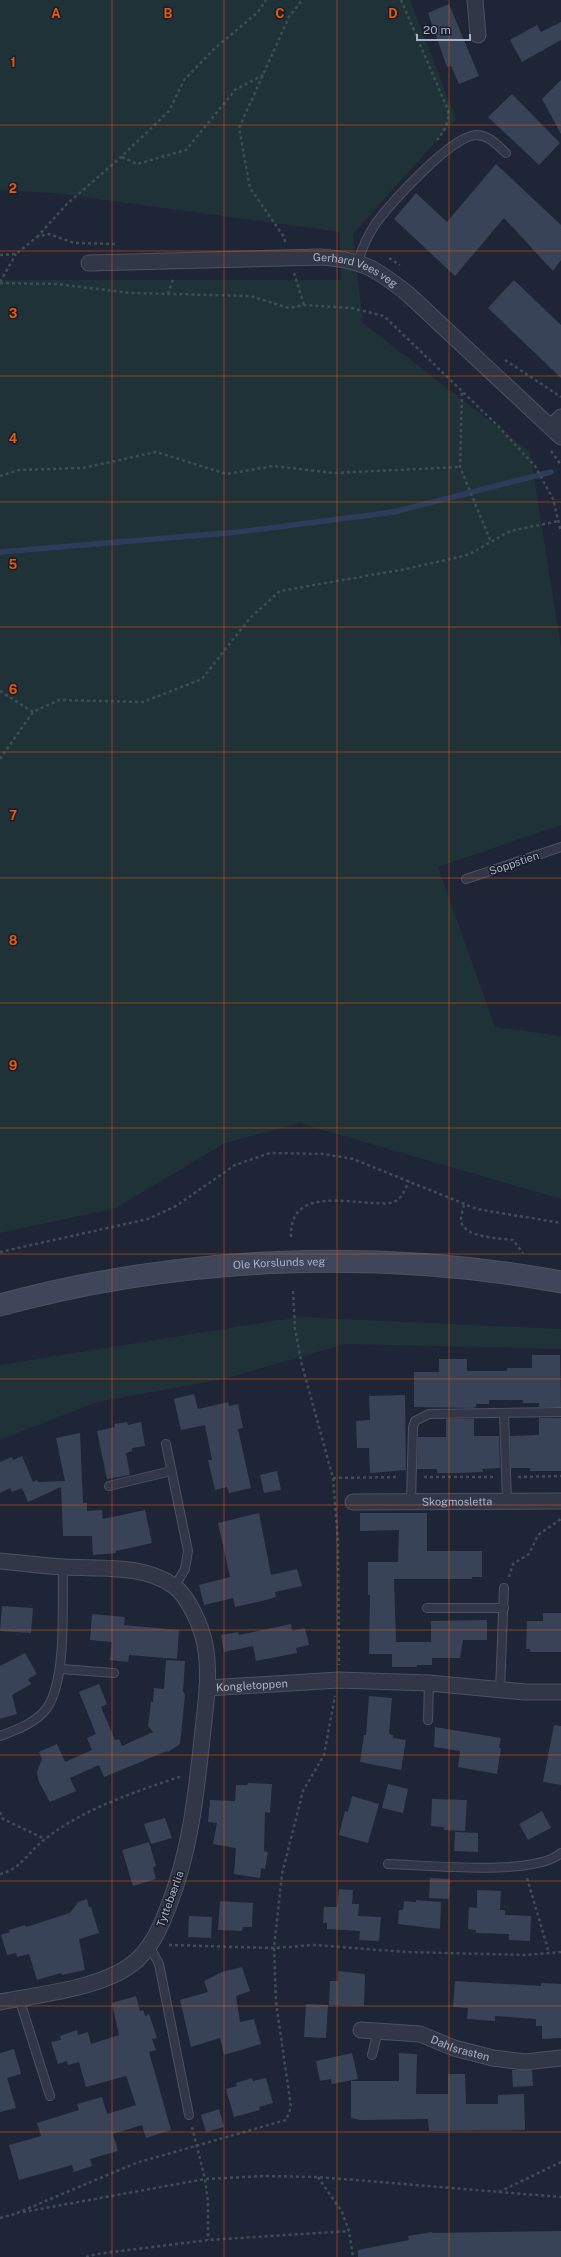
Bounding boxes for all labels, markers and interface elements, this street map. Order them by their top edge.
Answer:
text: A [51,6,61,21]
text: B [164,6,173,21]
text: C [275,6,285,21]
text: D [388,6,398,21]
scale bar [417,16,470,42]
text: 20 m [423,23,451,37]
text: 1 [10,55,16,70]
text: 2 [9,181,17,196]
street label: Gerhard Vees veg [313,251,400,290]
text: 3 [9,306,18,321]
text: 4 [9,431,18,446]
text: 5 [9,557,18,572]
text: 6 [9,682,18,697]
text: 7 [9,808,17,823]
street label: Soppstien [488,849,540,877]
text: 8 [9,933,18,948]
text: 9 [9,1058,17,1073]
street label: Ole Korslunds veg [233,1255,326,1271]
street label: Skogmosletta [422,1495,492,1508]
street label: Kongletoppen [216,1677,288,1693]
street label: Tyttebærlia [154,1869,186,1929]
street label: Dahlsrasten [429,2033,491,2063]

